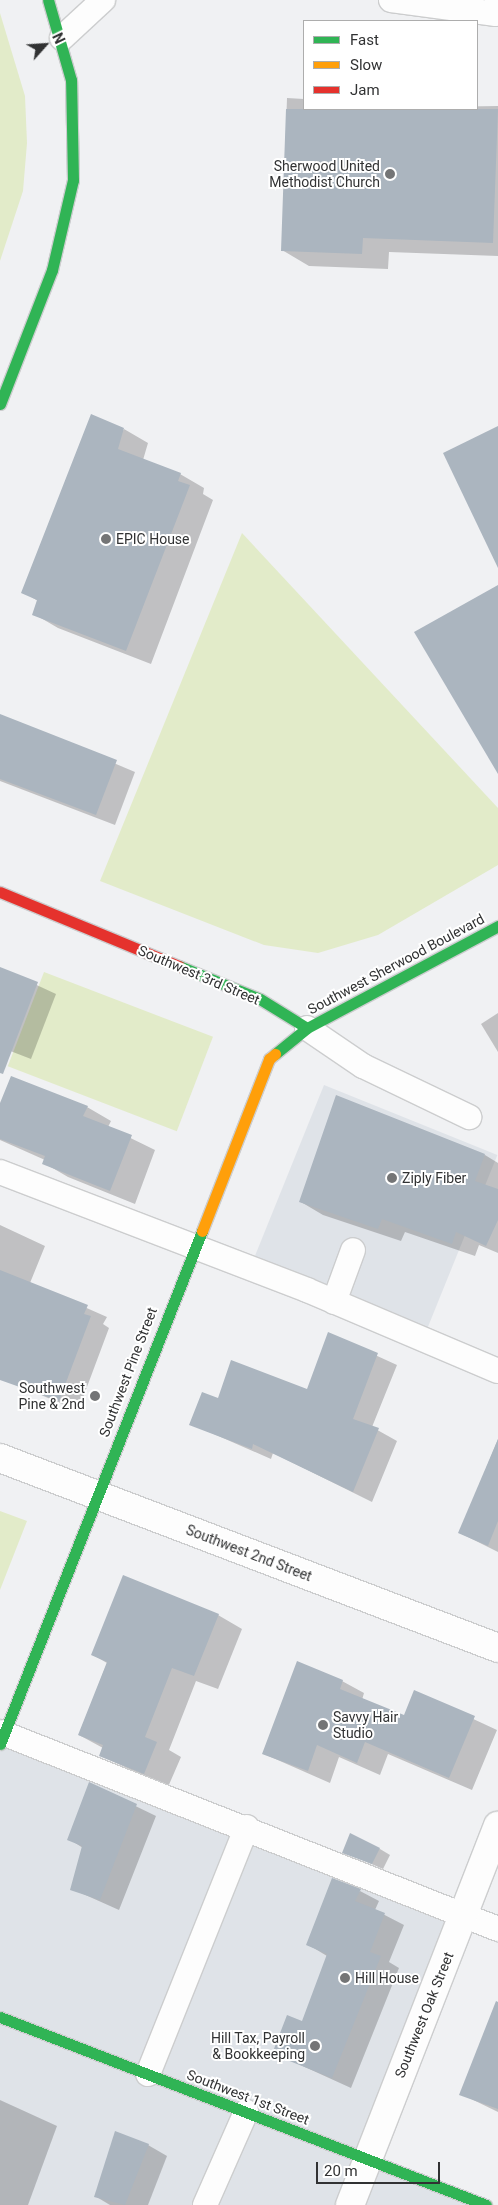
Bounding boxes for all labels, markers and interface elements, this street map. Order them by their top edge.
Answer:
north arrow [20,20,70,70]
legend [303,20,478,110]
text: N [49,30,68,46]
text: Fast [350,31,379,49]
text: Slow [350,56,382,74]
text: Jam [350,81,380,99]
place label: Sherwood United Methodist Church [269,158,380,190]
marker: Sherwood United Methodist Church [384,168,396,180]
place label: EPIC House [116,531,190,547]
marker: EPIC House [100,533,112,545]
street label: Southwest Sherwood Boulevard [305,910,487,1018]
street label: Southwest 3rd Street [136,942,262,1008]
place label: Ziply Fiber [402,1170,466,1186]
marker: Ziply Fiber [386,1172,398,1184]
street label: Southwest Pine Street [96,1305,160,1439]
place label: Southwest Pine & 2nd [18,1380,85,1412]
marker: Southwest Pine & 2nd [89,1390,101,1402]
street label: Southwest 2nd Street [184,1521,314,1585]
place label: Savvy Hair Studio [333,1709,398,1741]
marker: Savvy Hair Studio [317,1719,329,1731]
street label: Southwest Oak Street [391,1950,457,2080]
place label: Hill House [355,1970,419,1986]
marker: Hill House [339,1972,351,1984]
place label: Hill Tax, Payroll & Bookkeeping [211,2030,305,2062]
marker: Hill Tax, Payroll & Bookkeeping [309,2040,321,2052]
street label: Southwest 1st Street [184,2066,312,2128]
scale bar [318,2152,442,2184]
text: 20 m [324,2162,358,2180]

